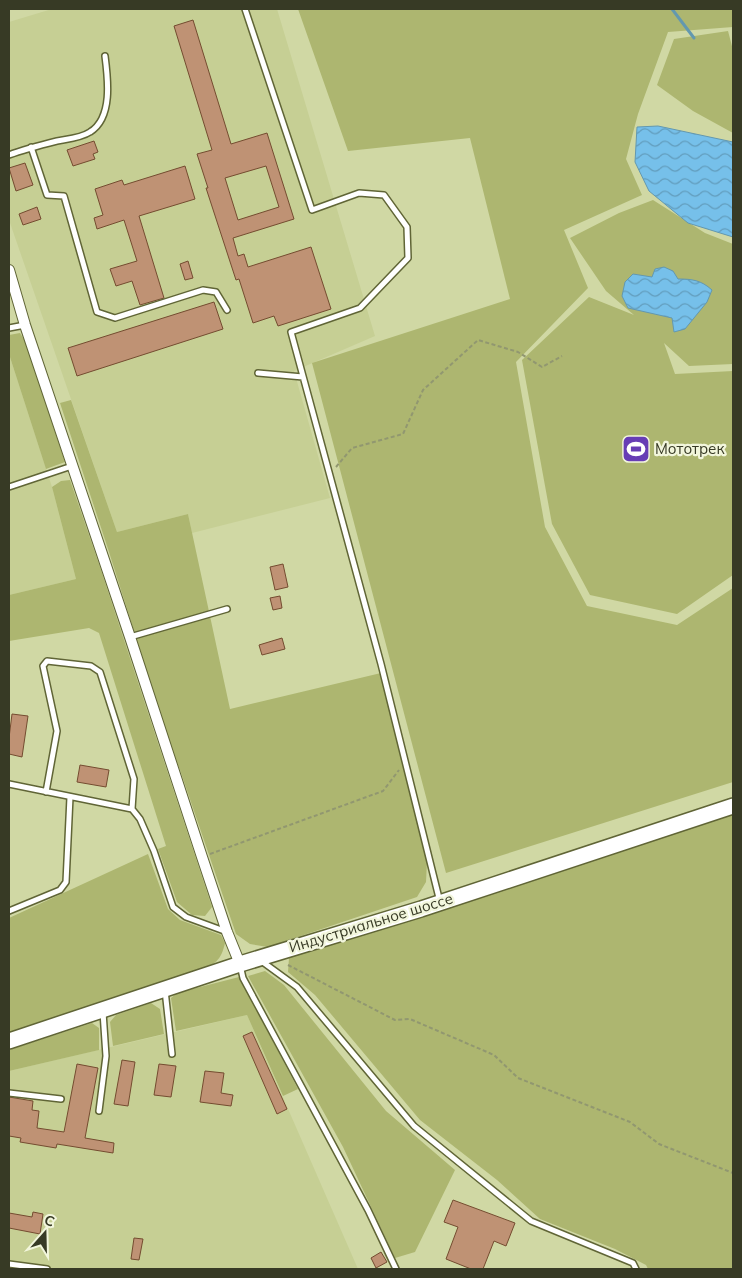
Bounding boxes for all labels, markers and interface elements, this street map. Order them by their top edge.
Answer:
sports icon: Мототрек [621,434,651,464]
place label: Мототрек [655,439,725,458]
street label: Индустриальное шоссе [287,889,455,957]
north arrow [20,1208,70,1258]
text: С [42,1211,57,1231]

